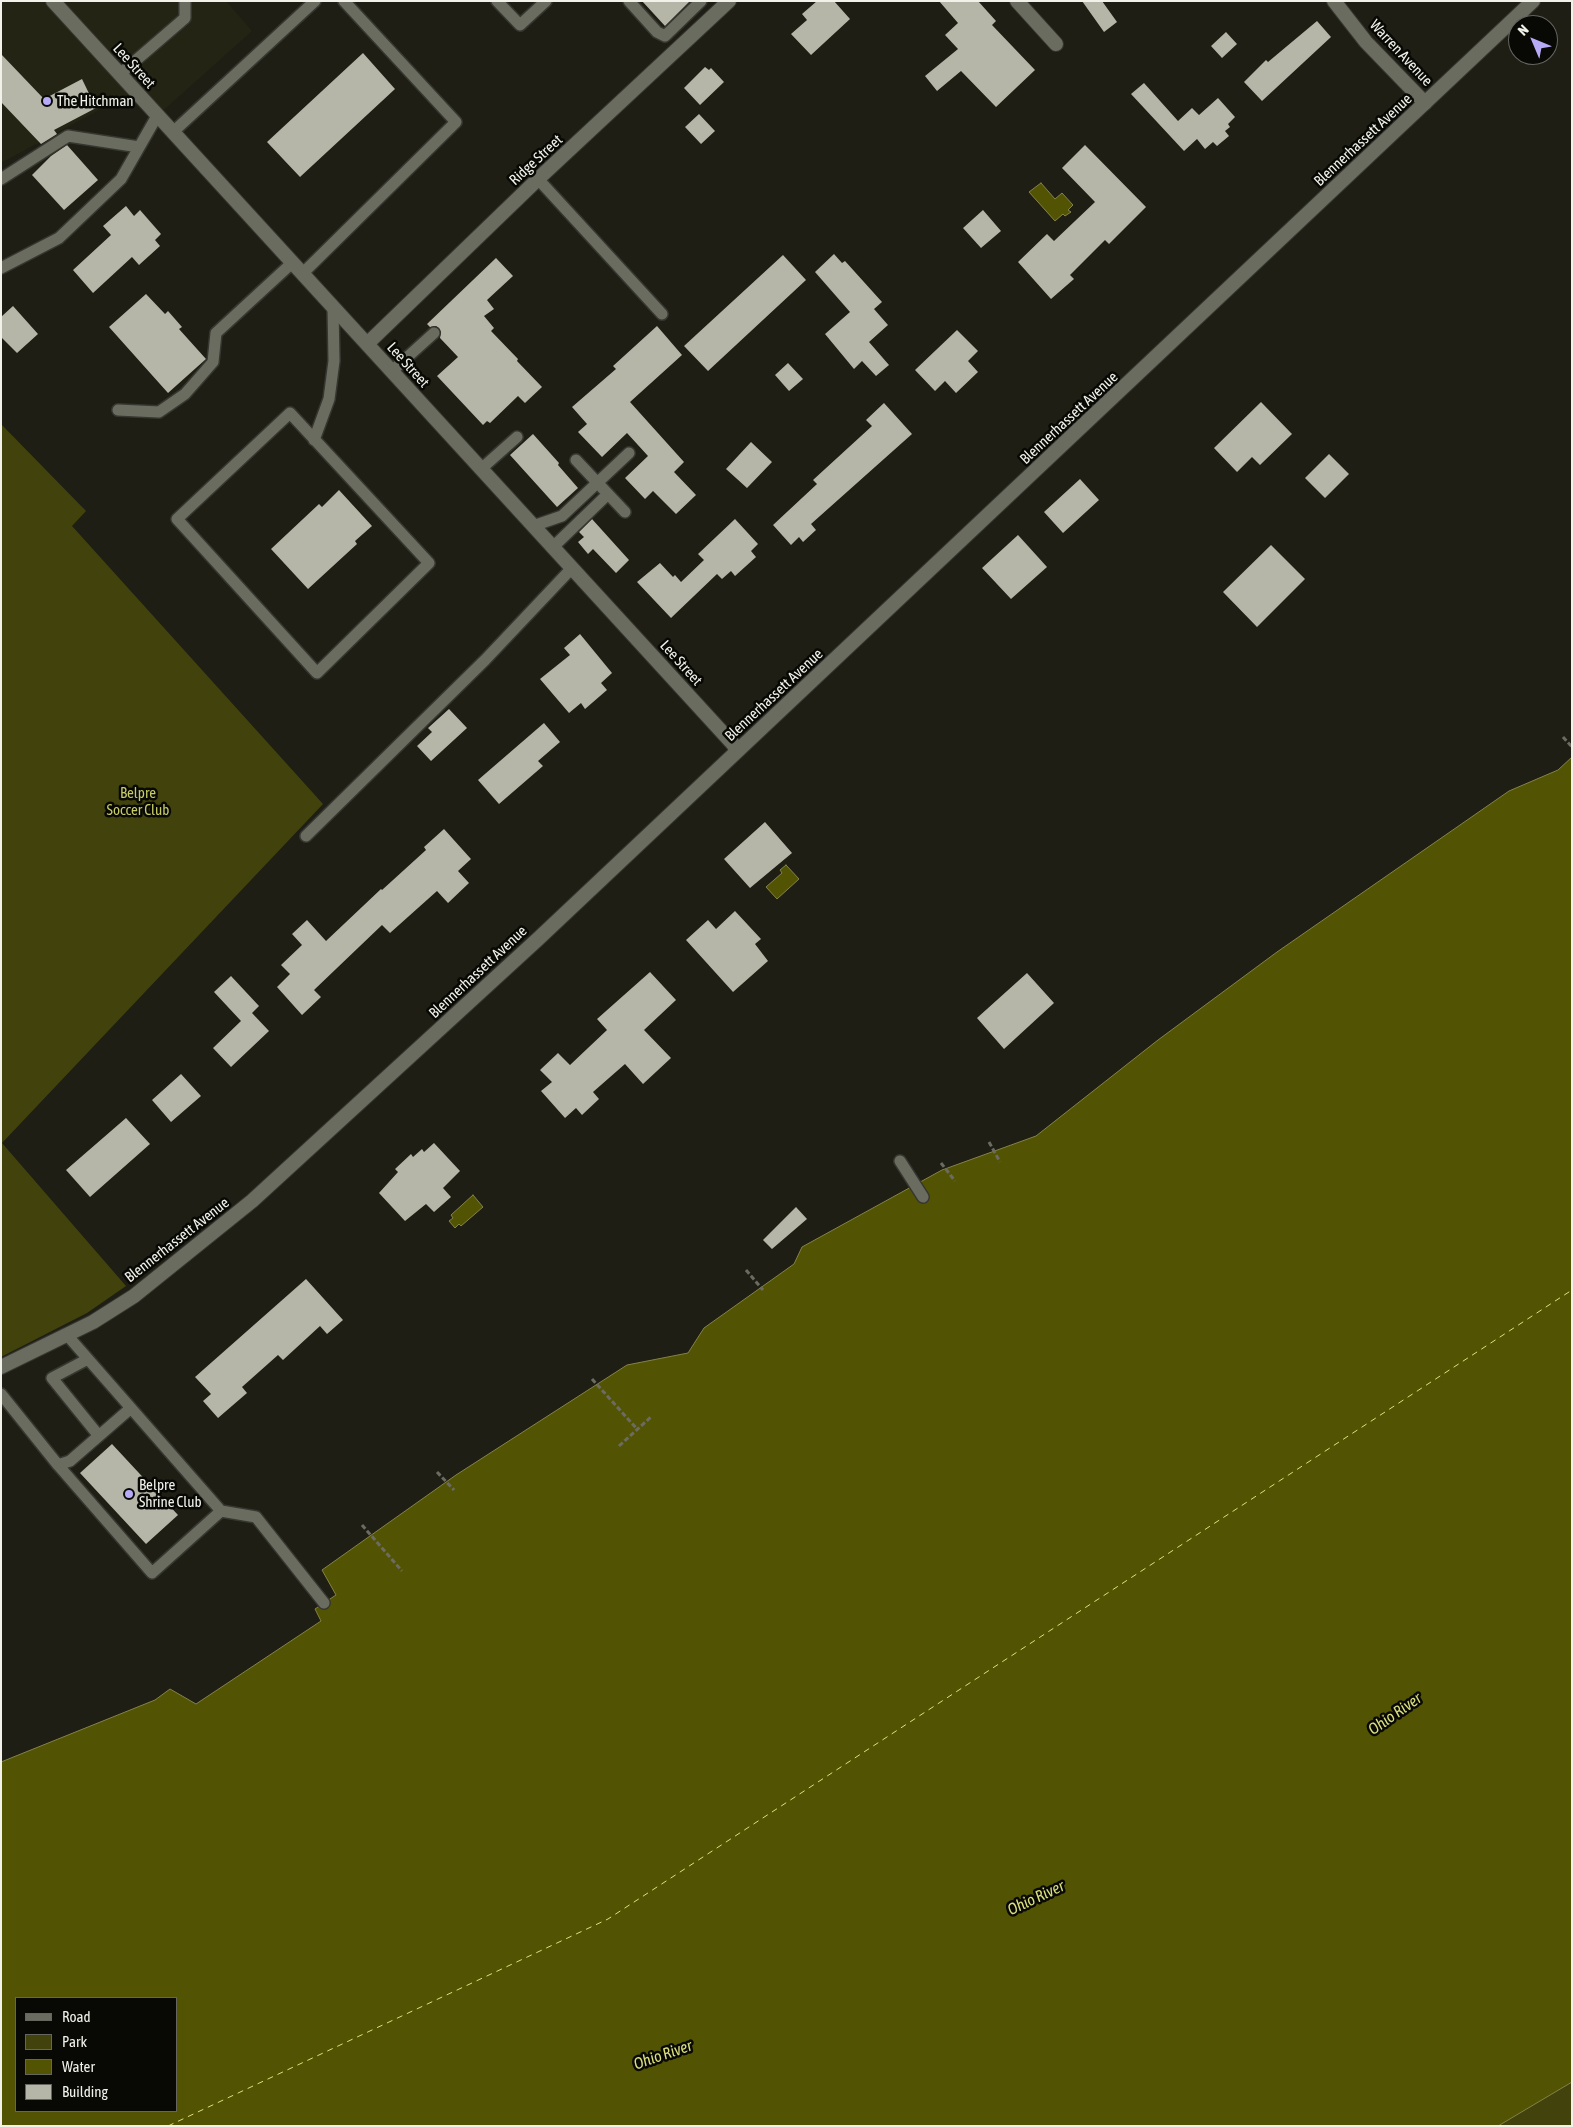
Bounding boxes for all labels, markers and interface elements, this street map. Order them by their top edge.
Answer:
north arrow [1508,15,1558,65]
street label: Warren Avenue [1366,16,1436,90]
text: N [1515,22,1532,39]
street label: Lee Street [109,40,159,92]
street label: Blennerhassett Avenue [1310,90,1416,190]
place label: The Hitchman [57,92,134,110]
marker: The Hitchman [41,95,53,107]
street label: Ridge Street [506,131,566,189]
street label: Lee Street [383,339,433,391]
street label: Blennerhassett Avenue [1016,368,1122,468]
street label: Lee Street [656,637,706,689]
street label: Blennerhassett Avenue [721,645,827,745]
park label: Belpre Soccer Club [107,784,169,819]
street label: Blennerhassett Avenue [425,922,531,1022]
street label: Blennerhassett Avenue [121,1194,233,1286]
place label: Belpre Shrine Club [139,1476,202,1511]
marker: Belpre Shrine Club [123,1488,135,1500]
water label: Ohio River [1365,1689,1425,1739]
water label: Ohio River [1004,1876,1068,1920]
legend [15,1997,178,2112]
text: Road [62,2008,91,2025]
text: Park [62,2033,87,2050]
water label: Ohio River [631,2036,695,2074]
text: Water [62,2058,95,2075]
text: Building [62,2083,108,2100]

